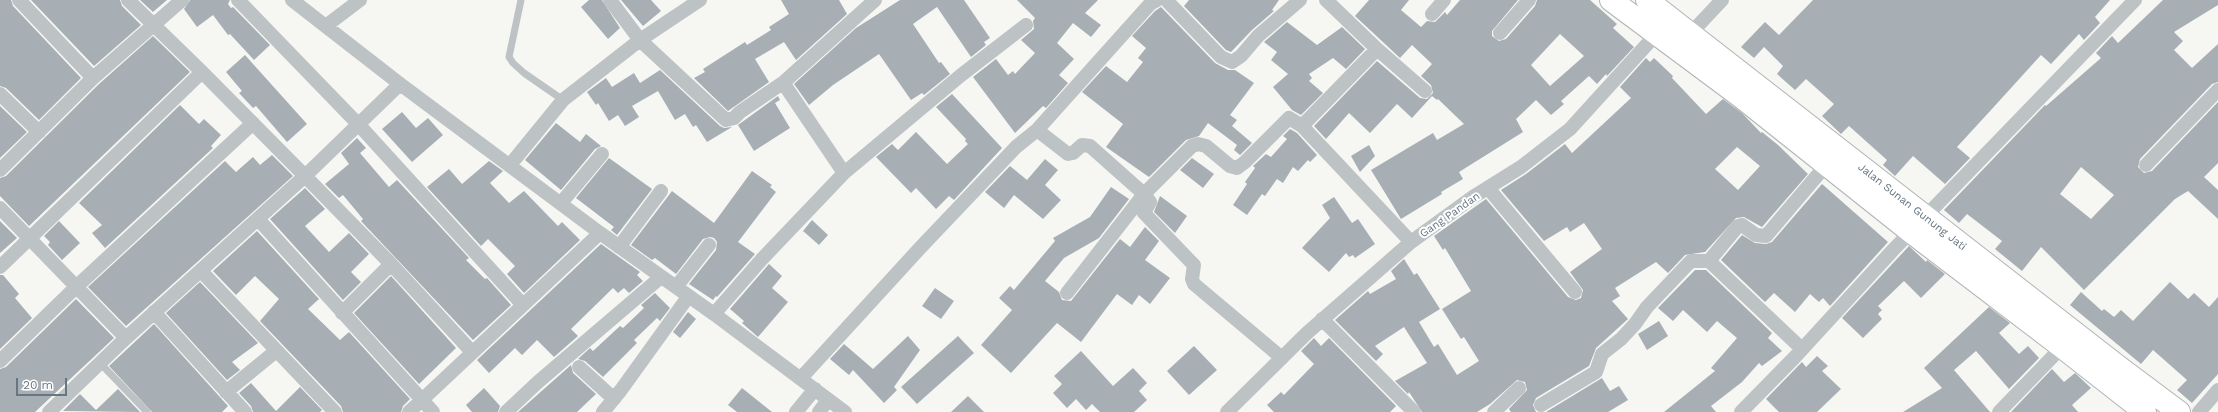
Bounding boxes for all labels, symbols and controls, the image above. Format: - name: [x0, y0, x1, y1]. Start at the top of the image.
- street label: Jalan Sunan Gunung Jati: [1855, 161, 1969, 253]
- street label: Gang Pandan: [1417, 189, 1483, 241]
- scale bar: [18, 370, 69, 396]
- text: 20 m: [23, 378, 53, 392]

